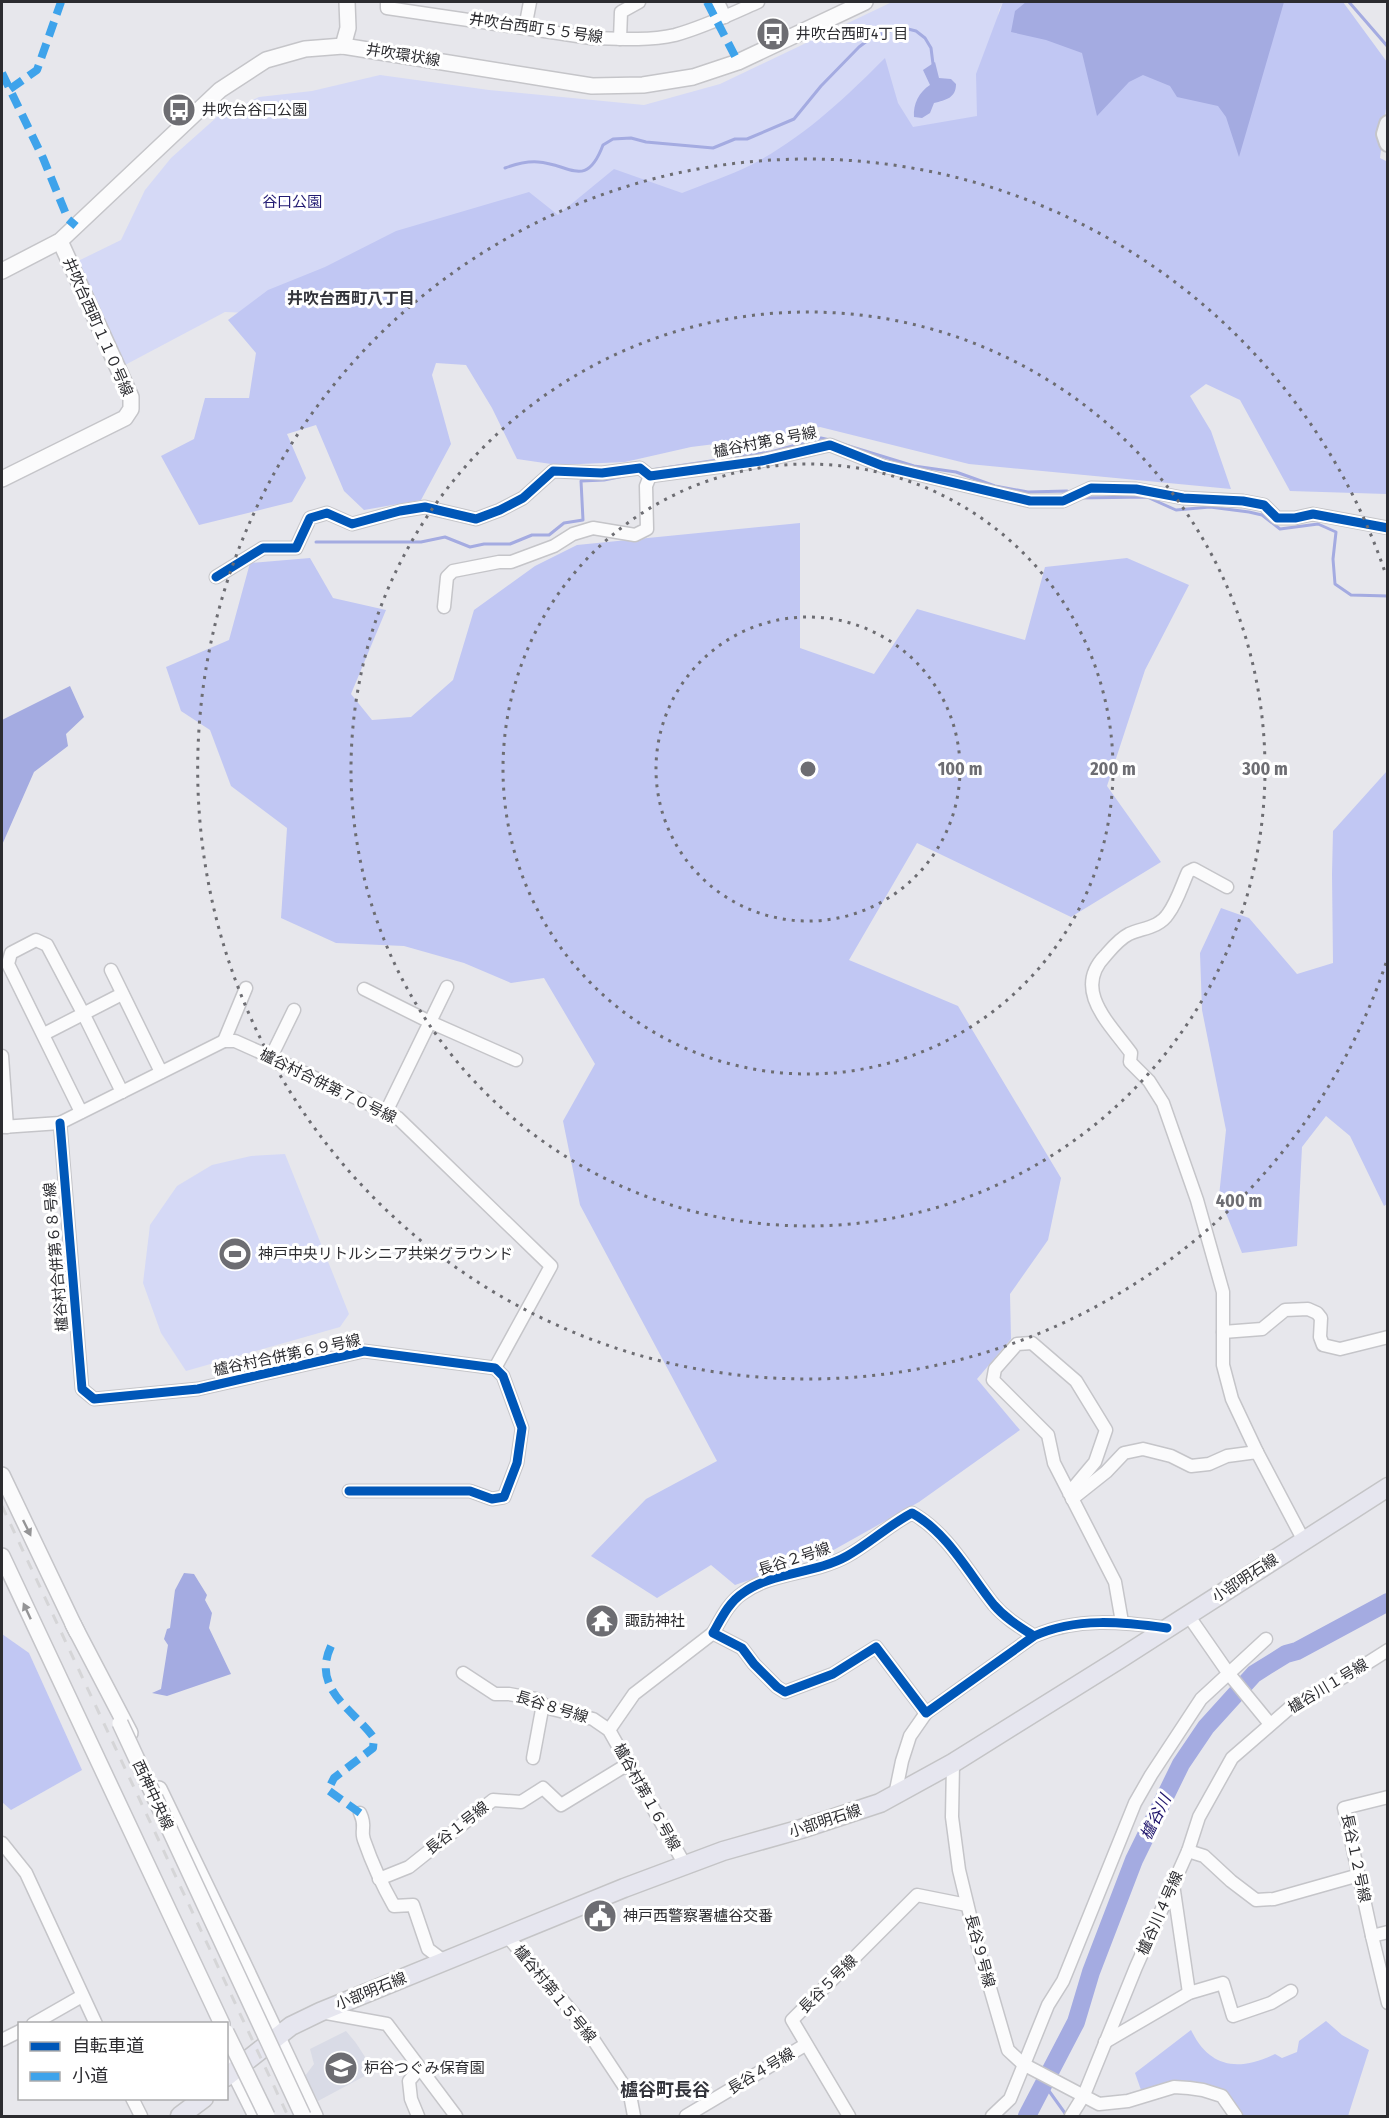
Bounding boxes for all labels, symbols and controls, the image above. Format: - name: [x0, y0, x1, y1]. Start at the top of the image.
- street label: 井吹台西町５５号線: [468, 10, 604, 46]
- bus stop icon: 井吹台西町4丁目: [755, 16, 791, 52]
- place label: 井吹台西町4丁目: [796, 25, 908, 43]
- street label: 井吹環状線: [365, 40, 441, 70]
- bus stop icon: 井吹台谷口公園: [161, 92, 197, 128]
- place label: 井吹台谷口公園: [202, 101, 307, 119]
- park label: 谷口公園: [262, 193, 322, 211]
- street label: 井吹台西町１１０号線: [59, 255, 137, 399]
- district label: 井吹台西町八丁目: [287, 289, 415, 308]
- street label: 櫨谷村第８号線: [712, 423, 818, 461]
- text: 100 m: [938, 758, 982, 780]
- text: 200 m: [1089, 758, 1136, 780]
- text: 300 m: [1241, 758, 1288, 780]
- centre of rings: [798, 759, 818, 779]
- street label: 櫨谷村合併第７０号線: [257, 1045, 399, 1127]
- street label: 櫨谷村合併第６８号線: [40, 1181, 72, 1333]
- text: 400 m: [1216, 1190, 1262, 1212]
- sports icon: 神戸中央リトルシニア共栄グラウンド: [217, 1236, 253, 1272]
- place label: 神戸中央リトルシニア共栄グラウンド: [258, 1245, 513, 1263]
- street label: 櫨谷村合併第６９号線: [212, 1331, 362, 1379]
- one-way arrow: [22, 1520, 31, 1537]
- street label: 長谷２号線: [756, 1539, 832, 1579]
- street label: 小部明石線: [1209, 1550, 1281, 1606]
- one-way arrow: [23, 1603, 32, 1620]
- temple icon: 諏訪神社: [584, 1603, 620, 1639]
- place label: 諏訪神社: [625, 1612, 685, 1630]
- street label: 櫨谷川１号線: [1285, 1655, 1371, 1717]
- street label: 長谷８号線: [513, 1687, 591, 1727]
- street label: 櫨谷村第１６号線: [610, 1740, 684, 1854]
- street label: 西神中央線: [129, 1757, 177, 1833]
- water label: 櫨谷川: [1136, 1790, 1175, 1843]
- street label: 長谷１号線: [422, 1798, 492, 1858]
- street label: 小部明石線: [787, 1801, 863, 1841]
- street label: 長谷１２号線: [1338, 1812, 1374, 1904]
- street label: 櫨谷川４号線: [1133, 1868, 1187, 1958]
- public building icon: 神戸西警察署櫨谷交番: [582, 1898, 618, 1934]
- place label: 神戸西警察署櫨谷交番: [623, 1907, 773, 1925]
- street label: 長谷９号線: [962, 1912, 998, 1990]
- street label: 櫨谷村第１５号線: [510, 1942, 600, 2046]
- street label: 長谷５号線: [795, 1951, 861, 2017]
- street label: 小部明石線: [333, 1969, 409, 2013]
- legend: [18, 2022, 228, 2100]
- text: 自転車道: [72, 2035, 144, 2057]
- street label: 長谷４号線: [724, 2044, 798, 2098]
- school or university icon: 枦谷つぐみ保育園: [323, 2050, 359, 2086]
- place label: 枦谷つぐみ保育園: [364, 2059, 484, 2077]
- text: 小道: [72, 2065, 108, 2087]
- district label: 櫨谷町長谷: [620, 2079, 710, 2101]

